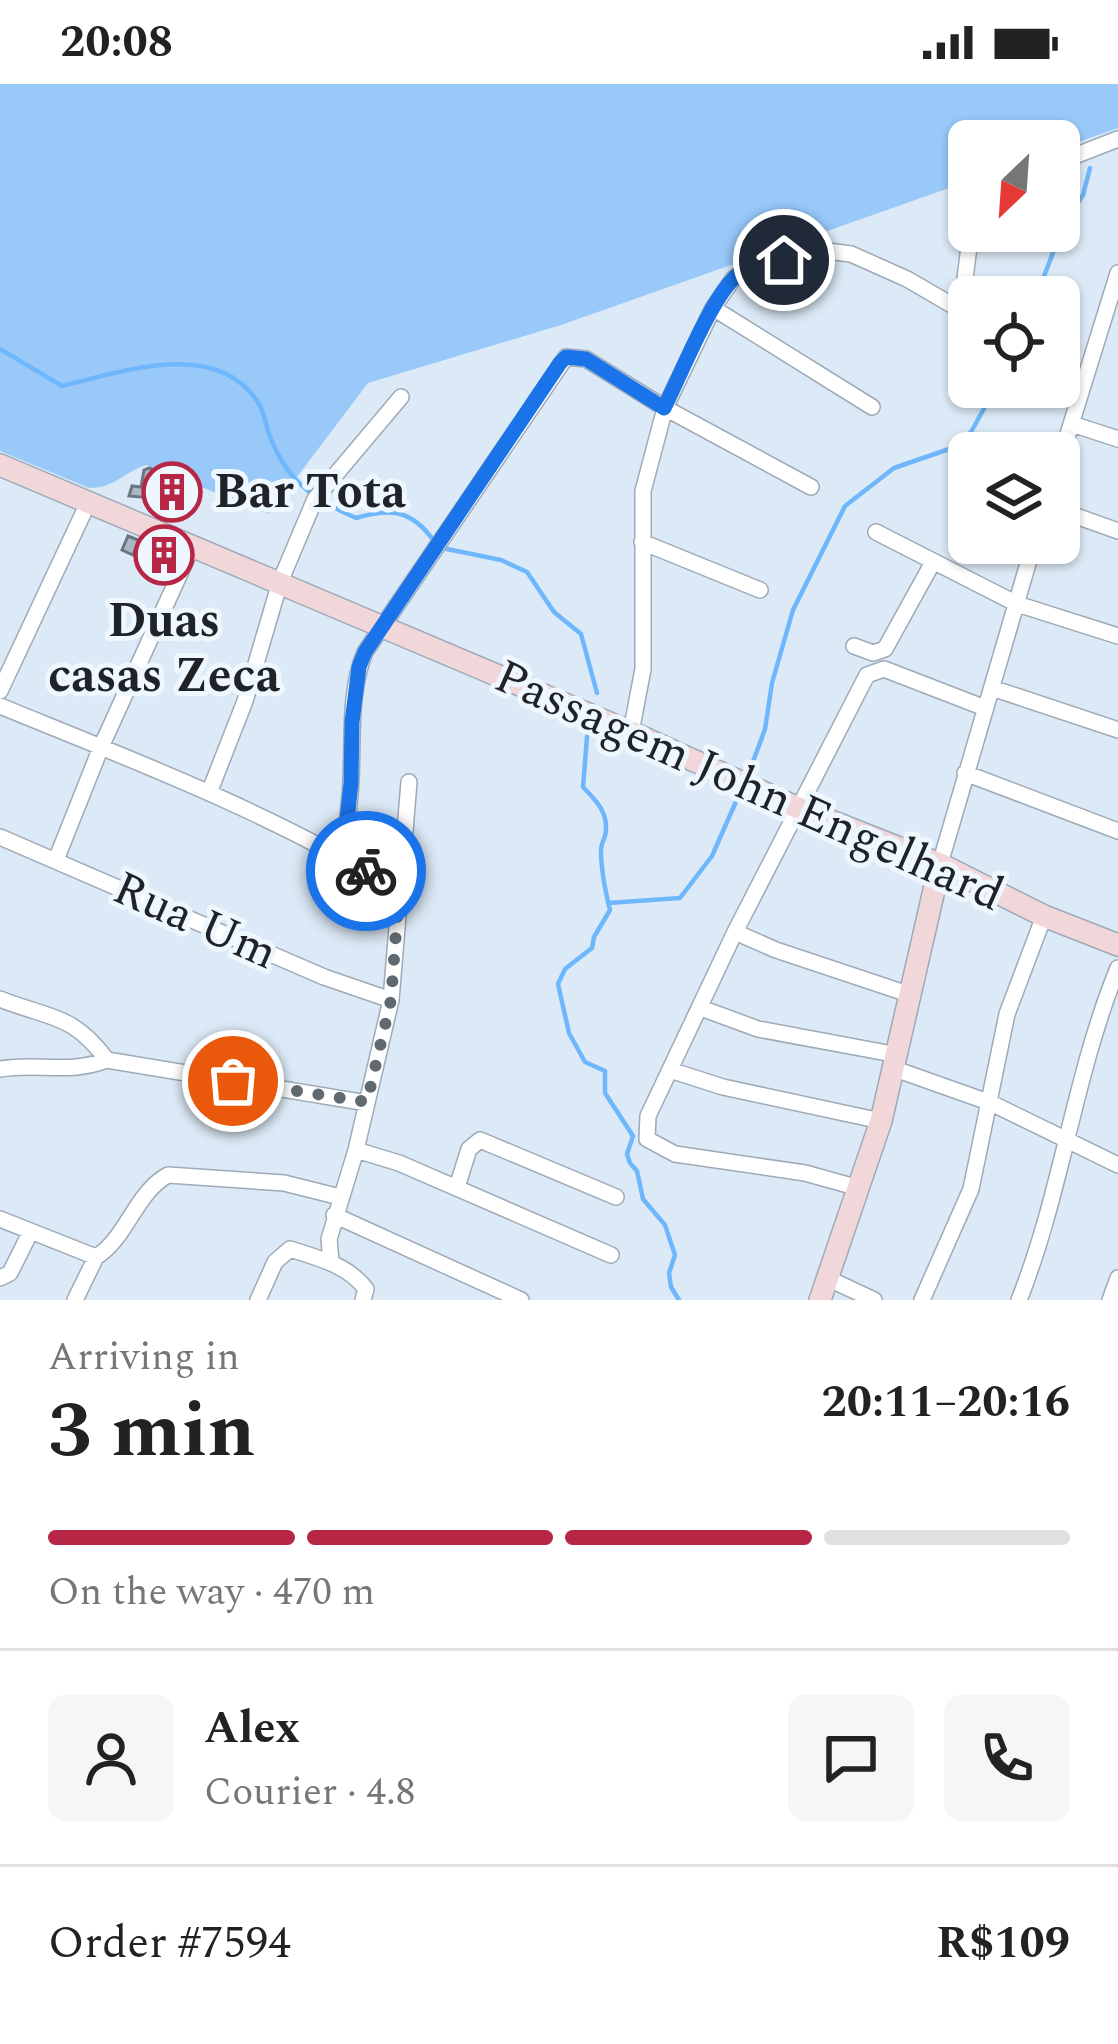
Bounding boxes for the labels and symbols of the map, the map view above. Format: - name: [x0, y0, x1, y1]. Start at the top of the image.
- north arrow: [948, 120, 1080, 252]
- pin: [733, 209, 835, 311]
- place label: Bar Tota: [214, 456, 406, 529]
- building icon: Bar Tota: [141, 461, 203, 523]
- building icon: Duas casas Zeca: [133, 524, 195, 586]
- place label: Duas casas Zeca: [48, 585, 280, 713]
- street label: Passagem John Engelhard: [483, 641, 1015, 931]
- courier: [306, 811, 426, 931]
- street label: Rua Um: [101, 852, 289, 990]
- pin: [182, 1030, 284, 1132]

